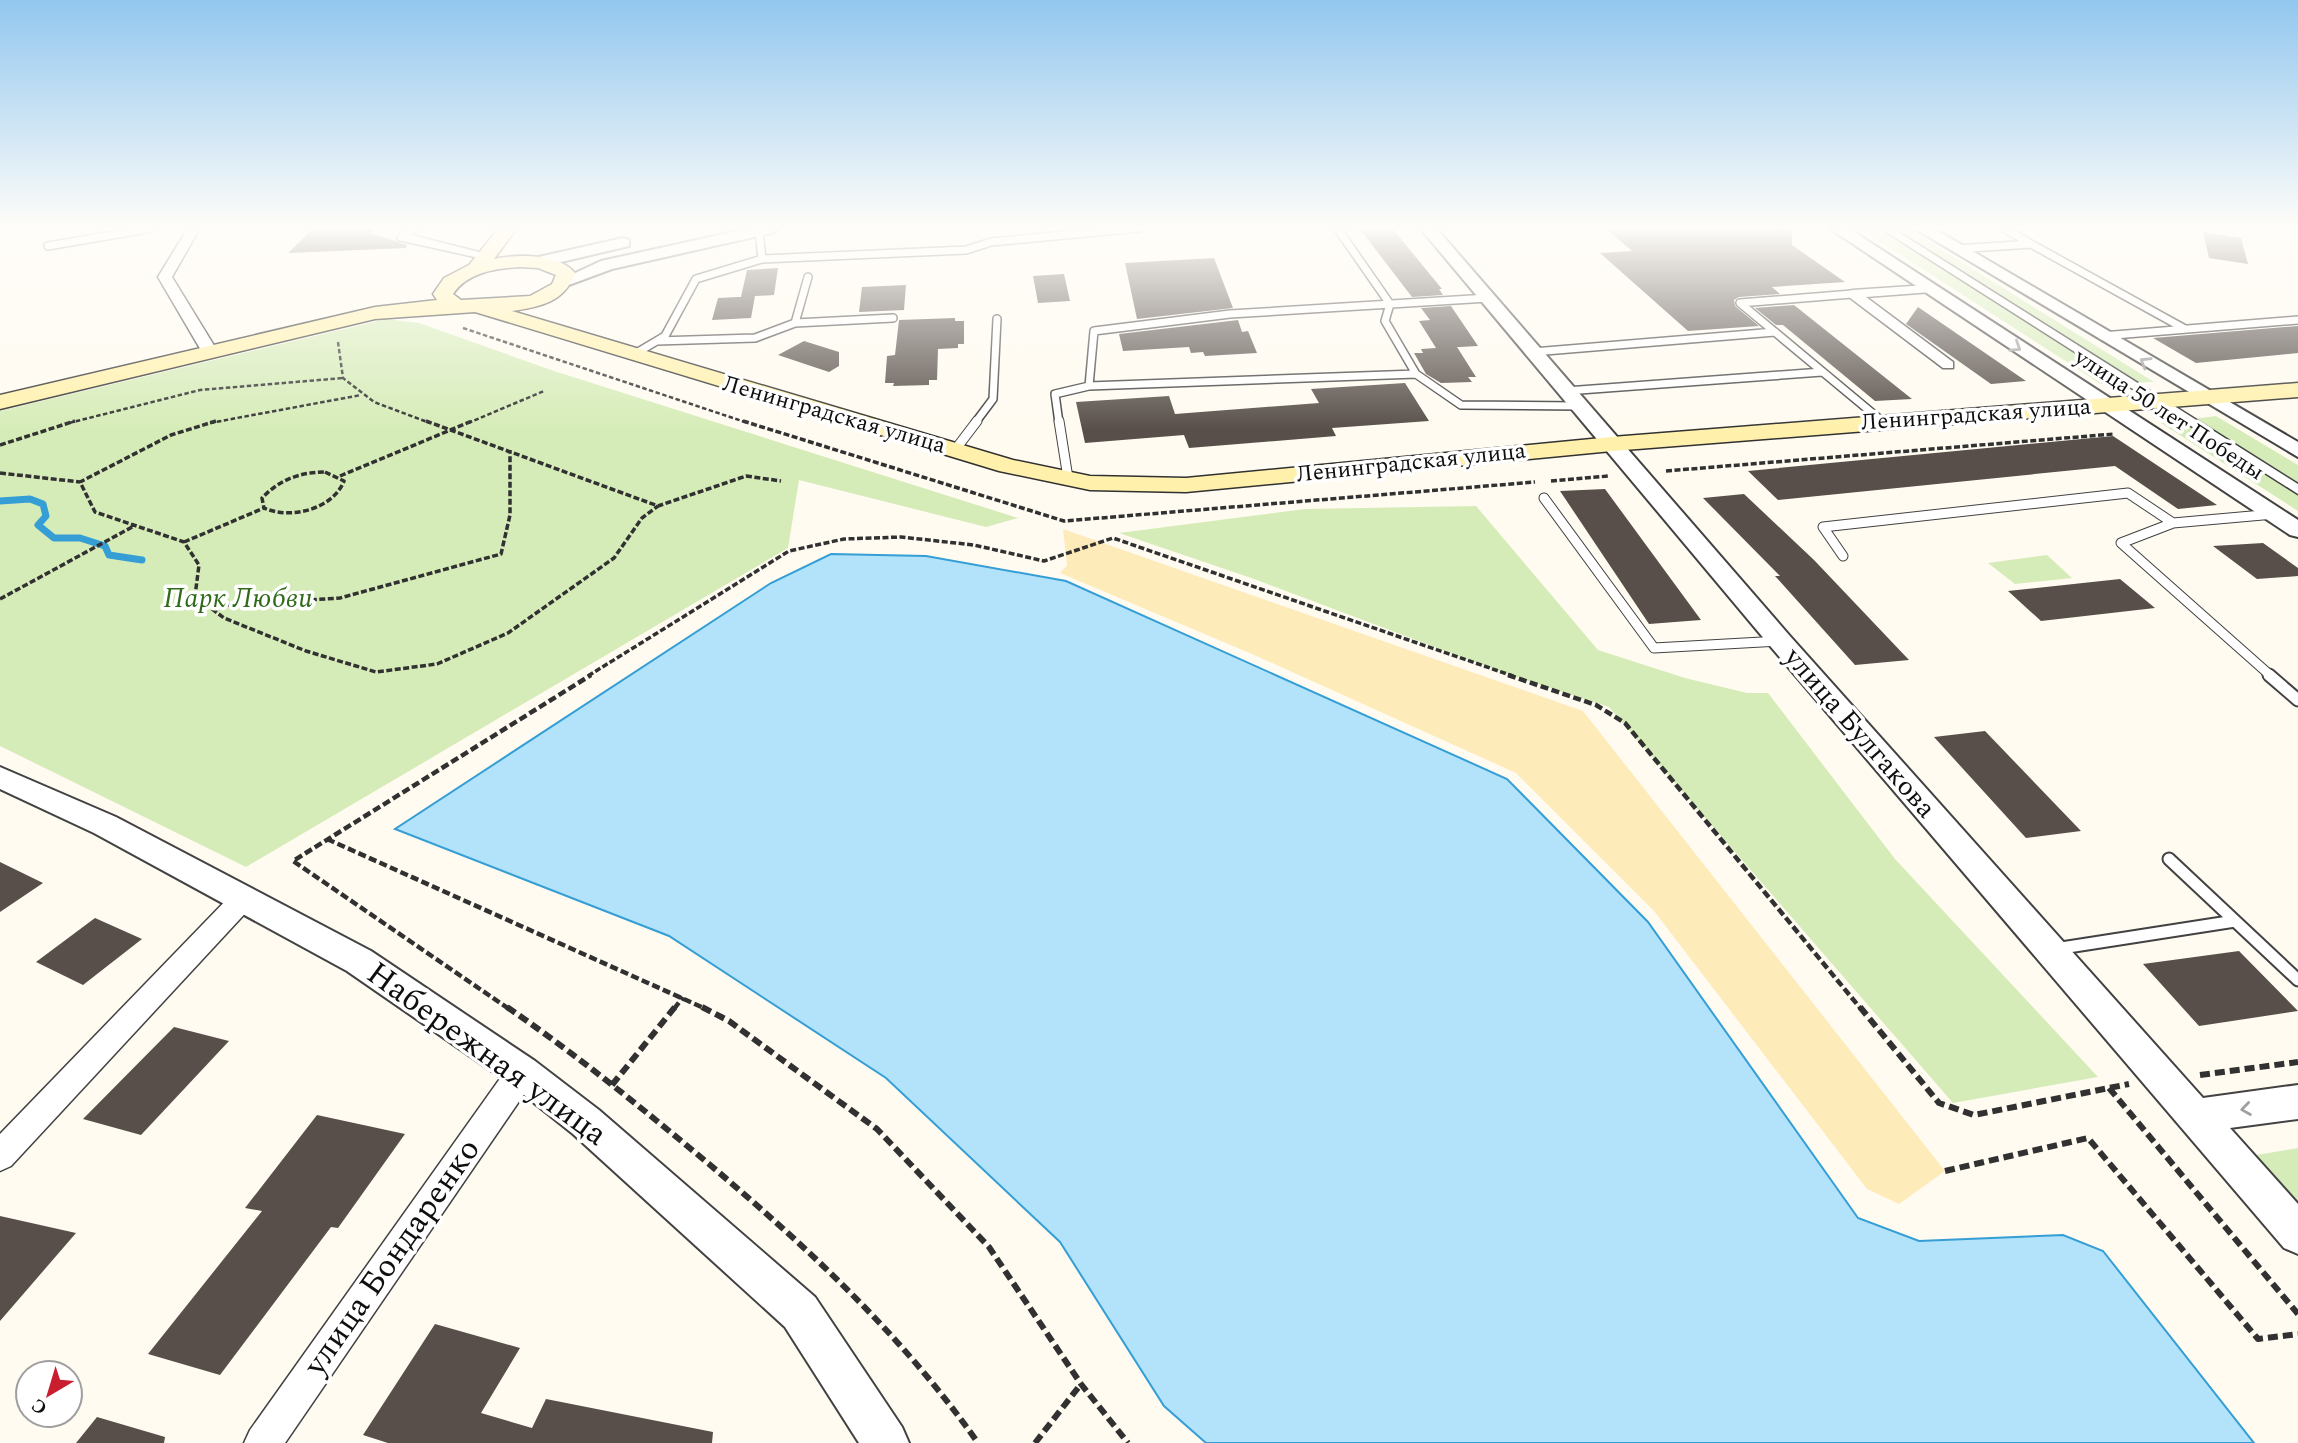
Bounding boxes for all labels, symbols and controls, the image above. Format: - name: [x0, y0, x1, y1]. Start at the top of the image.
- one-way arrow: [2008, 339, 2021, 351]
- street label: улица 50 лет Победы: [2066, 340, 2271, 490]
- one-way arrow: [2140, 357, 2152, 370]
- street label: Ленинградская улица: [718, 366, 950, 464]
- street label: Ленинградская улица: [1860, 389, 2092, 441]
- street label: Ленинградская улица: [1294, 434, 1528, 492]
- park label: Парк Любви: [163, 577, 313, 620]
- street label: улица Булгакова: [1773, 637, 1947, 828]
- street label: Набережная улица: [356, 949, 618, 1159]
- one-way arrow: [2241, 1101, 2252, 1116]
- street label: улица Бондаренко: [291, 1128, 493, 1387]
- north arrow: [14, 1359, 84, 1429]
- text: С: [25, 1391, 54, 1422]

